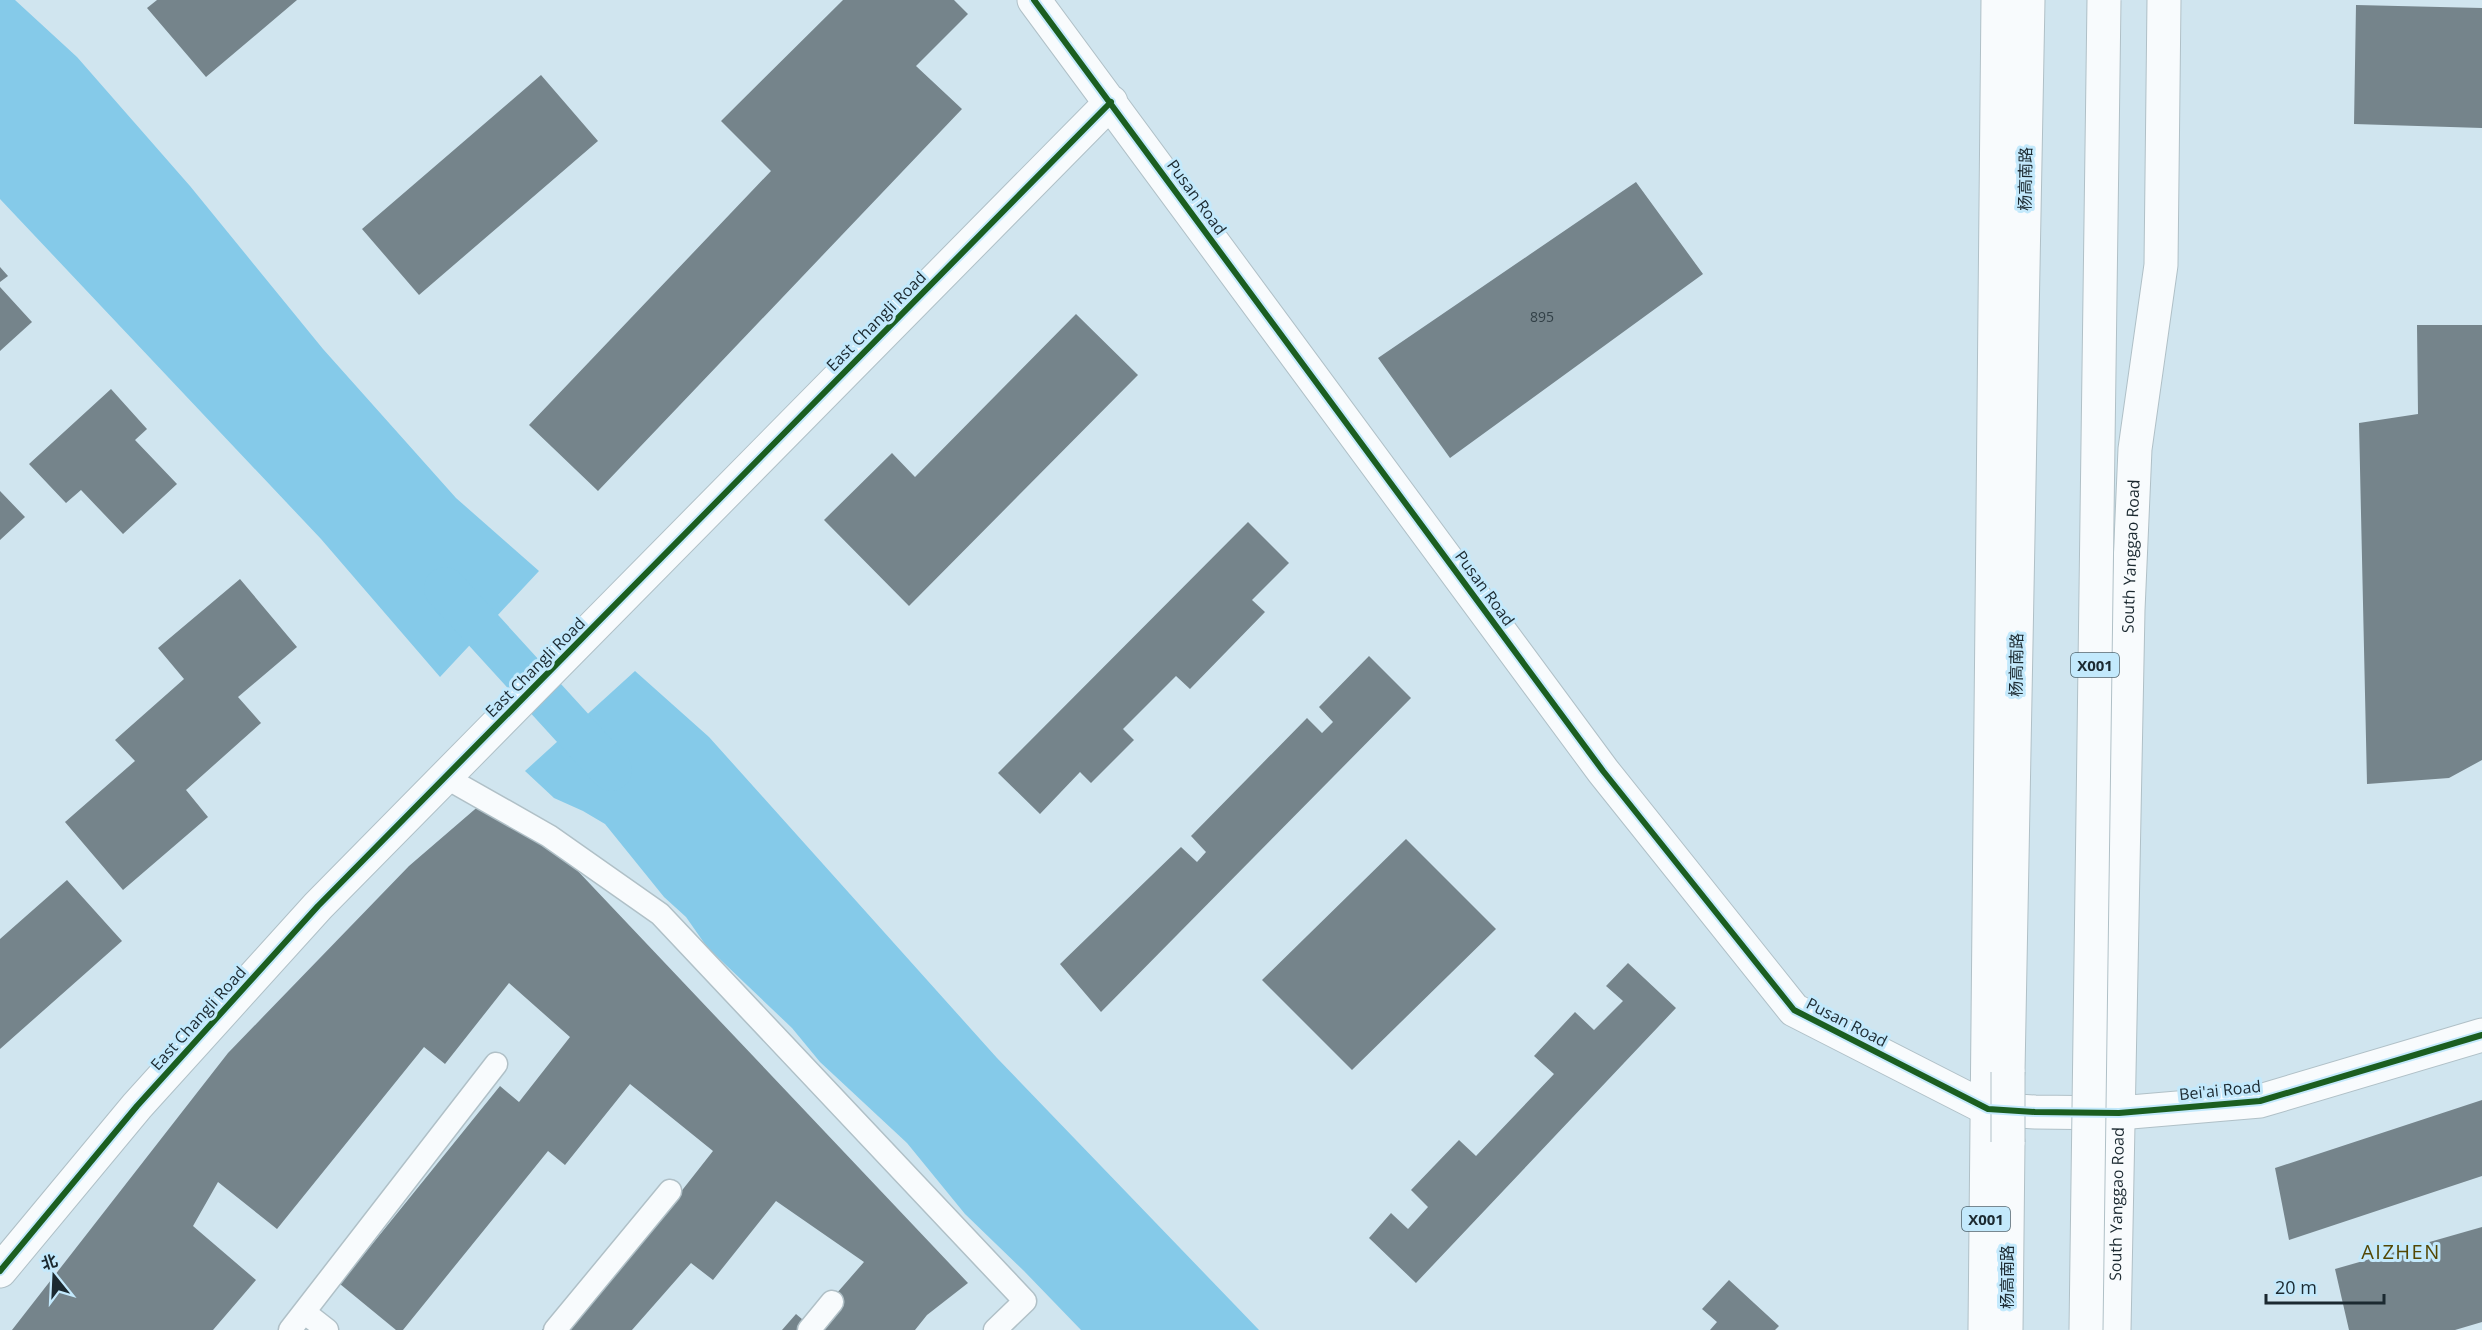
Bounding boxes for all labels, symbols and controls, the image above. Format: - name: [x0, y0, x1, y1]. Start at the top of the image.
- street label: 杨高南路: [2013, 147, 2037, 211]
- street label: Pusan Road: [1162, 155, 1232, 239]
- street label: East Changli Road: [821, 266, 931, 376]
- house number: 895: [1530, 307, 1554, 326]
- street label: South Yanggao Road: [2117, 479, 2145, 633]
- street label: Pusan Road: [1450, 546, 1520, 630]
- street label: East Changli Road: [480, 612, 590, 722]
- street label: 杨高南路: [2004, 633, 2028, 697]
- road number: X001: [2071, 653, 2119, 677]
- street label: East Changli Road: [145, 961, 251, 1075]
- street label: Pusan Road: [1803, 992, 1891, 1052]
- street label: Bei'ai Road: [2178, 1075, 2262, 1105]
- street label: South Yanggao Road: [2104, 1127, 2129, 1281]
- road number: X001: [1962, 1207, 2010, 1231]
- district label: AIZHEN: [2361, 1238, 2441, 1265]
- street label: 杨高南路: [1996, 1245, 2018, 1309]
- north arrow: [24, 1246, 84, 1306]
- text: 北: [38, 1249, 60, 1275]
- scale bar: [2266, 1267, 2384, 1305]
- text: 20 m: [2275, 1275, 2317, 1299]

